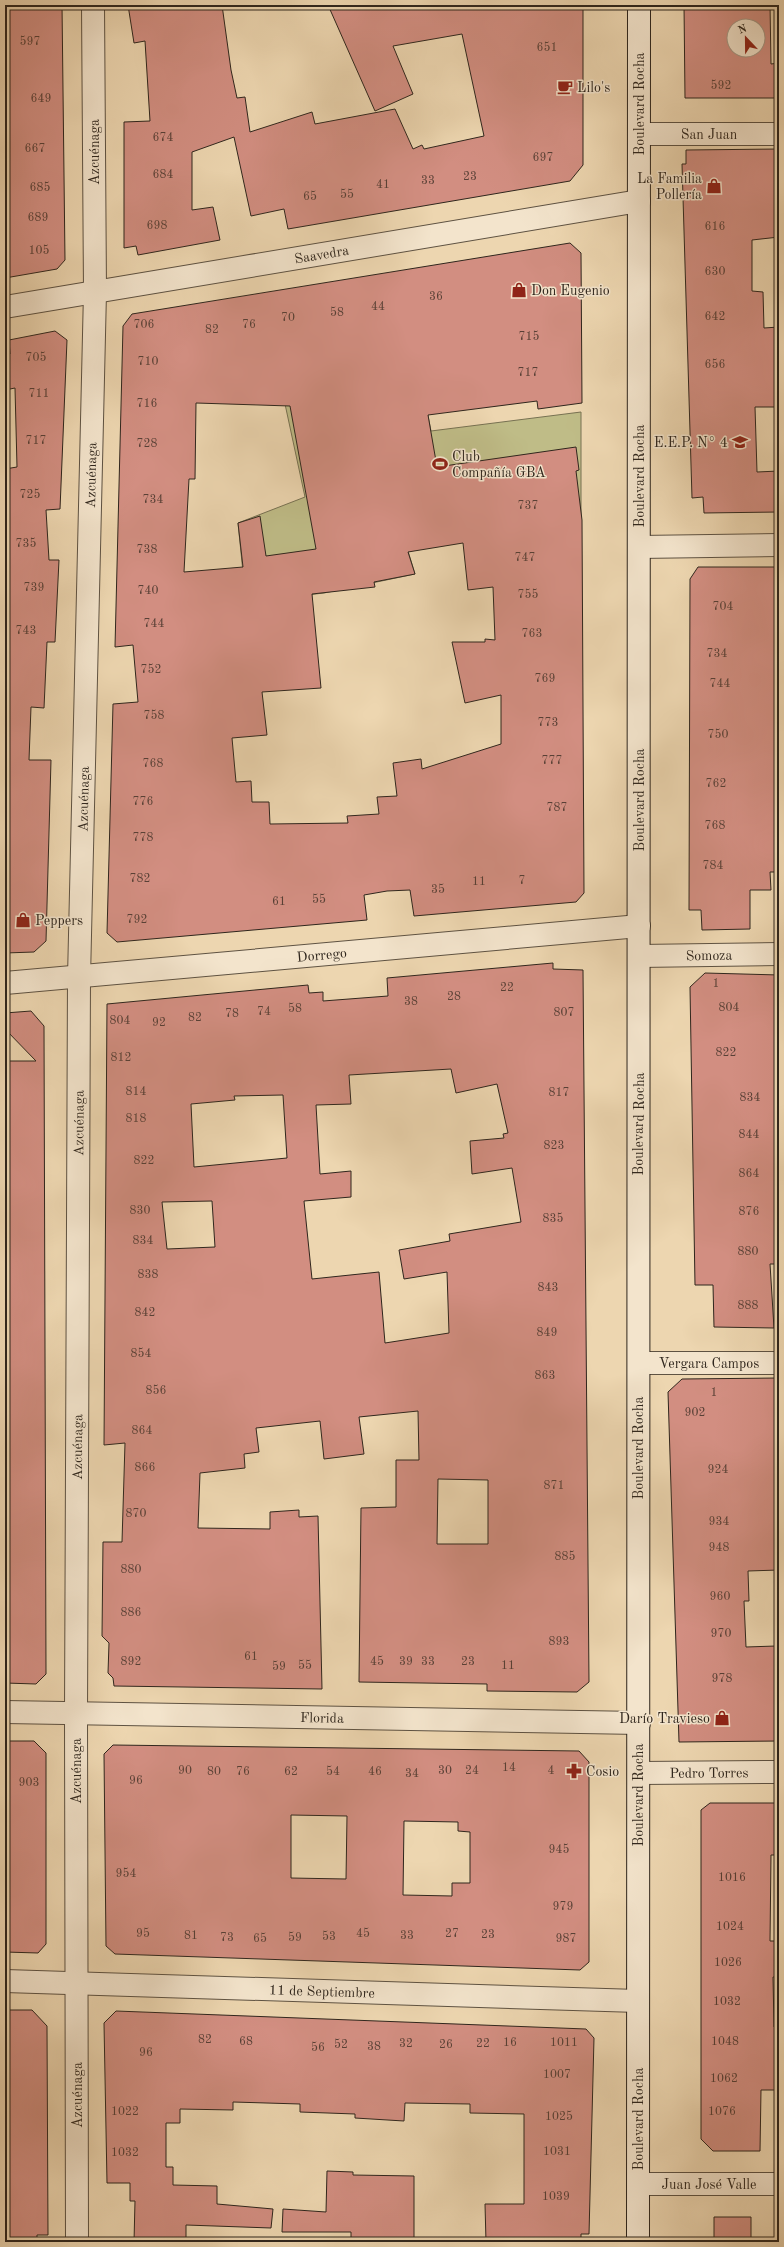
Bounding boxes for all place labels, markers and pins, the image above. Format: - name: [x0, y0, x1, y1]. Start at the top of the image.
- cafe icon: Lilo's: [556, 78, 574, 96]
- place label: Lilo's: [577, 81, 610, 95]
- place label: La Familia Pollería: [637, 172, 702, 202]
- shop icon: La Familia Pollería: [705, 177, 723, 195]
- shop icon: Don Eugenio: [510, 281, 528, 299]
- place label: Don Eugenio: [531, 284, 610, 298]
- school or university icon: E.E.P. N° 4: [731, 433, 749, 451]
- place label: E.E.P. N° 4: [654, 436, 728, 450]
- place label: Club Compañía GBA: [452, 450, 546, 480]
- sports icon: Club Compañía GBA: [431, 455, 449, 473]
- shop icon: Peppers: [14, 911, 32, 929]
- place label: Peppers: [35, 914, 83, 928]
- shop icon: Darío Travieso: [713, 1709, 731, 1727]
- place label: Darío Travieso: [619, 1712, 710, 1726]
- pharmacy icon: Cosio: [565, 1762, 583, 1780]
- place label: Cosio: [586, 1765, 619, 1779]

